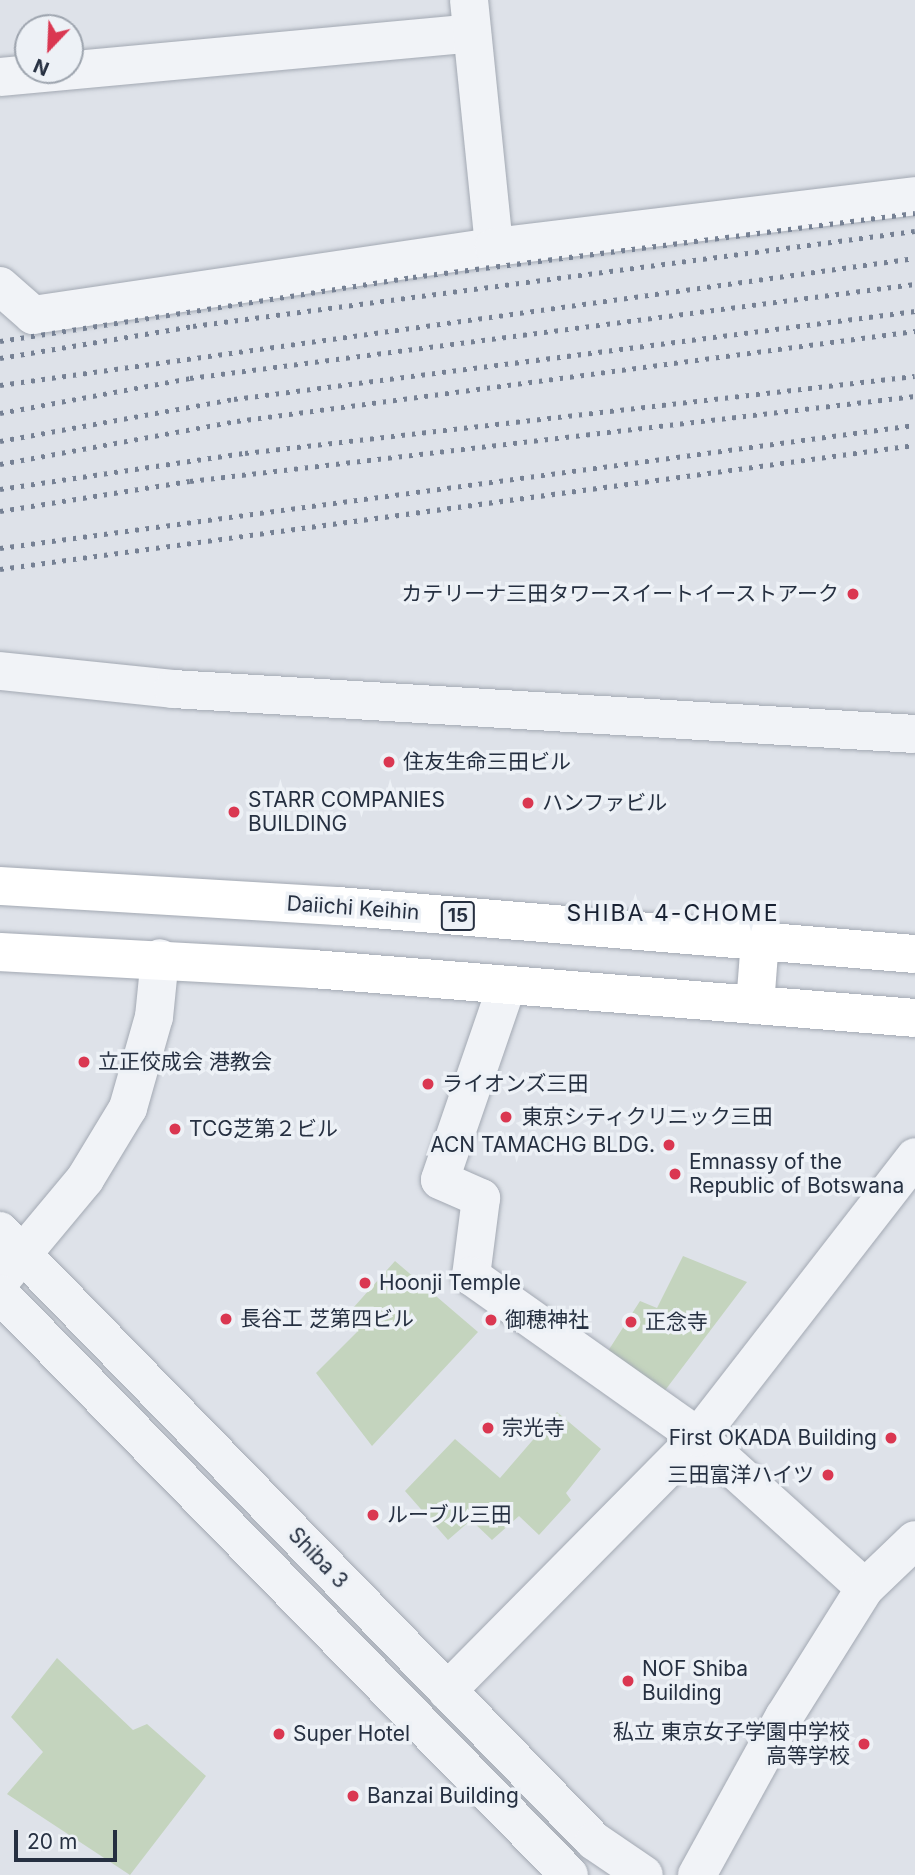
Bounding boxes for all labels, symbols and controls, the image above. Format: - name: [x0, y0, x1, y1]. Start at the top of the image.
- north arrow: [14, 14, 84, 84]
- text: N: [30, 54, 53, 80]
- place label: カテリーナ三田タワースイートイーストアーク: [399, 581, 839, 607]
- marker: カテリーナ三田タワースイートイーストアーク: [845, 586, 861, 602]
- place label: 住友生命三田ビル: [403, 749, 571, 775]
- marker: 住友生命三田ビル: [381, 754, 397, 770]
- place label: STARR COMPANIES BUILDING: [248, 787, 445, 837]
- place label: ハンファビル: [542, 790, 668, 816]
- marker: ハンファビル: [520, 795, 536, 811]
- marker: STARR COMPANIES BUILDING: [226, 804, 242, 820]
- street label: Daiichi Keihin: [286, 891, 420, 925]
- district label: SHIBA 4-CHOME: [568, 899, 778, 927]
- road number: 15: [440, 900, 476, 932]
- place label: 立正佼成会 港教会: [98, 1049, 272, 1075]
- marker: 立正佼成会 港教会: [76, 1054, 92, 1070]
- place label: ライオンズ三田: [442, 1071, 589, 1097]
- marker: ライオンズ三田: [420, 1076, 436, 1092]
- place label: 東京シティクリニック三田: [522, 1104, 774, 1130]
- marker: 東京シティクリニック三田: [496, 1107, 516, 1127]
- place label: TCG芝第２ビル: [189, 1116, 338, 1142]
- marker: TCG芝第２ビル: [167, 1121, 183, 1137]
- place label: ACN TAMACHG BLDG.: [430, 1132, 655, 1158]
- marker: ACN TAMACHG BLDG.: [661, 1137, 677, 1153]
- place label: Emnassy of the Republic of Botswana: [689, 1149, 904, 1199]
- marker: Emnassy of the Republic of Botswana: [667, 1166, 683, 1182]
- place label: Hoonji Temple: [379, 1270, 521, 1296]
- marker: Hoonji Temple: [357, 1275, 373, 1291]
- place label: 長谷工 芝第四ビル: [240, 1306, 414, 1332]
- place label: 御穂神社: [505, 1307, 589, 1333]
- place label: 正念寺: [645, 1309, 708, 1335]
- marker: 長谷工 芝第四ビル: [218, 1311, 234, 1327]
- marker: 御穂神社: [483, 1312, 499, 1328]
- marker: 正念寺: [623, 1314, 639, 1330]
- place label: 宗光寺: [502, 1415, 565, 1441]
- marker: 宗光寺: [480, 1420, 496, 1436]
- place label: First OKADA Building: [669, 1425, 877, 1451]
- marker: First OKADA Building: [883, 1430, 899, 1446]
- place label: 三田富洋ハイツ: [667, 1462, 814, 1488]
- marker: 三田富洋ハイツ: [820, 1467, 836, 1483]
- place label: ルーブル三田: [387, 1502, 513, 1528]
- marker: ルーブル三田: [365, 1507, 381, 1523]
- street label: Shiba 3: [283, 1522, 353, 1594]
- place label: NOF Shiba Building: [642, 1656, 748, 1706]
- marker: NOF Shiba Building: [620, 1673, 636, 1689]
- place label: 私立 東京女子学園中学校 高等学校: [613, 1719, 850, 1769]
- place label: Super Hotel: [293, 1721, 410, 1747]
- marker: Super Hotel: [271, 1726, 287, 1742]
- marker: 私立 東京女子学園中学校 高等学校: [856, 1736, 872, 1752]
- place label: Banzai Building: [367, 1783, 519, 1809]
- marker: Banzai Building: [345, 1788, 361, 1804]
- scale bar: [18, 1815, 121, 1859]
- text: 20 m: [27, 1829, 77, 1854]

